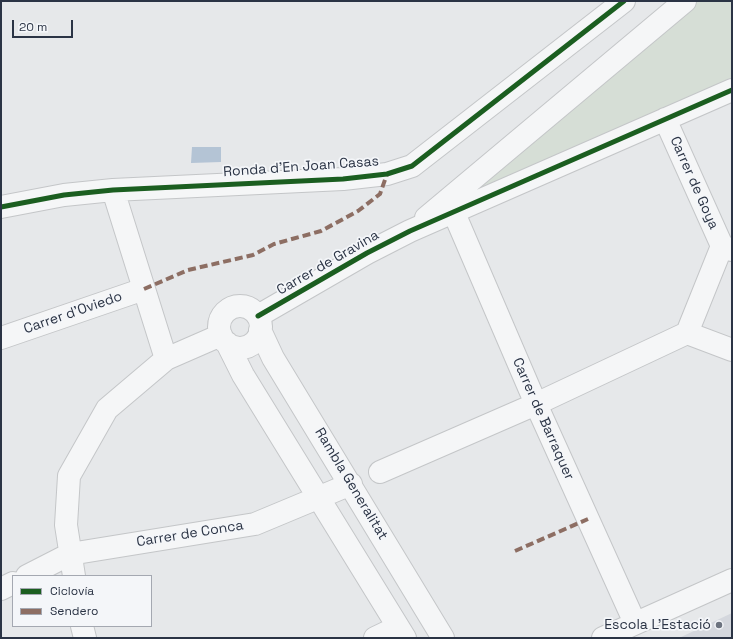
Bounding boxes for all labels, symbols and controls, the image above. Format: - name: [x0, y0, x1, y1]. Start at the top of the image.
- scale bar: [14, 12, 75, 38]
- text: 20 m: [19, 19, 47, 35]
- street label: Carrer de Goya: [666, 134, 722, 232]
- street label: Ronda d'En Joan Casas: [223, 153, 379, 181]
- street label: Carrer de Gravina: [274, 227, 382, 299]
- street label: Carrer d'Oviedo: [21, 288, 125, 338]
- street label: Carrer de Barraquer: [508, 355, 578, 483]
- street label: Rambla Generalitat: [311, 425, 391, 543]
- street label: Carrer de Conca: [135, 517, 245, 551]
- legend: [12, 575, 152, 627]
- text: Ciclovía: [50, 583, 94, 599]
- text: Sendero: [50, 603, 98, 619]
- place label: Escola L'Estació: [604, 617, 711, 633]
- marker: Escola L'Estació: [714, 620, 724, 630]

